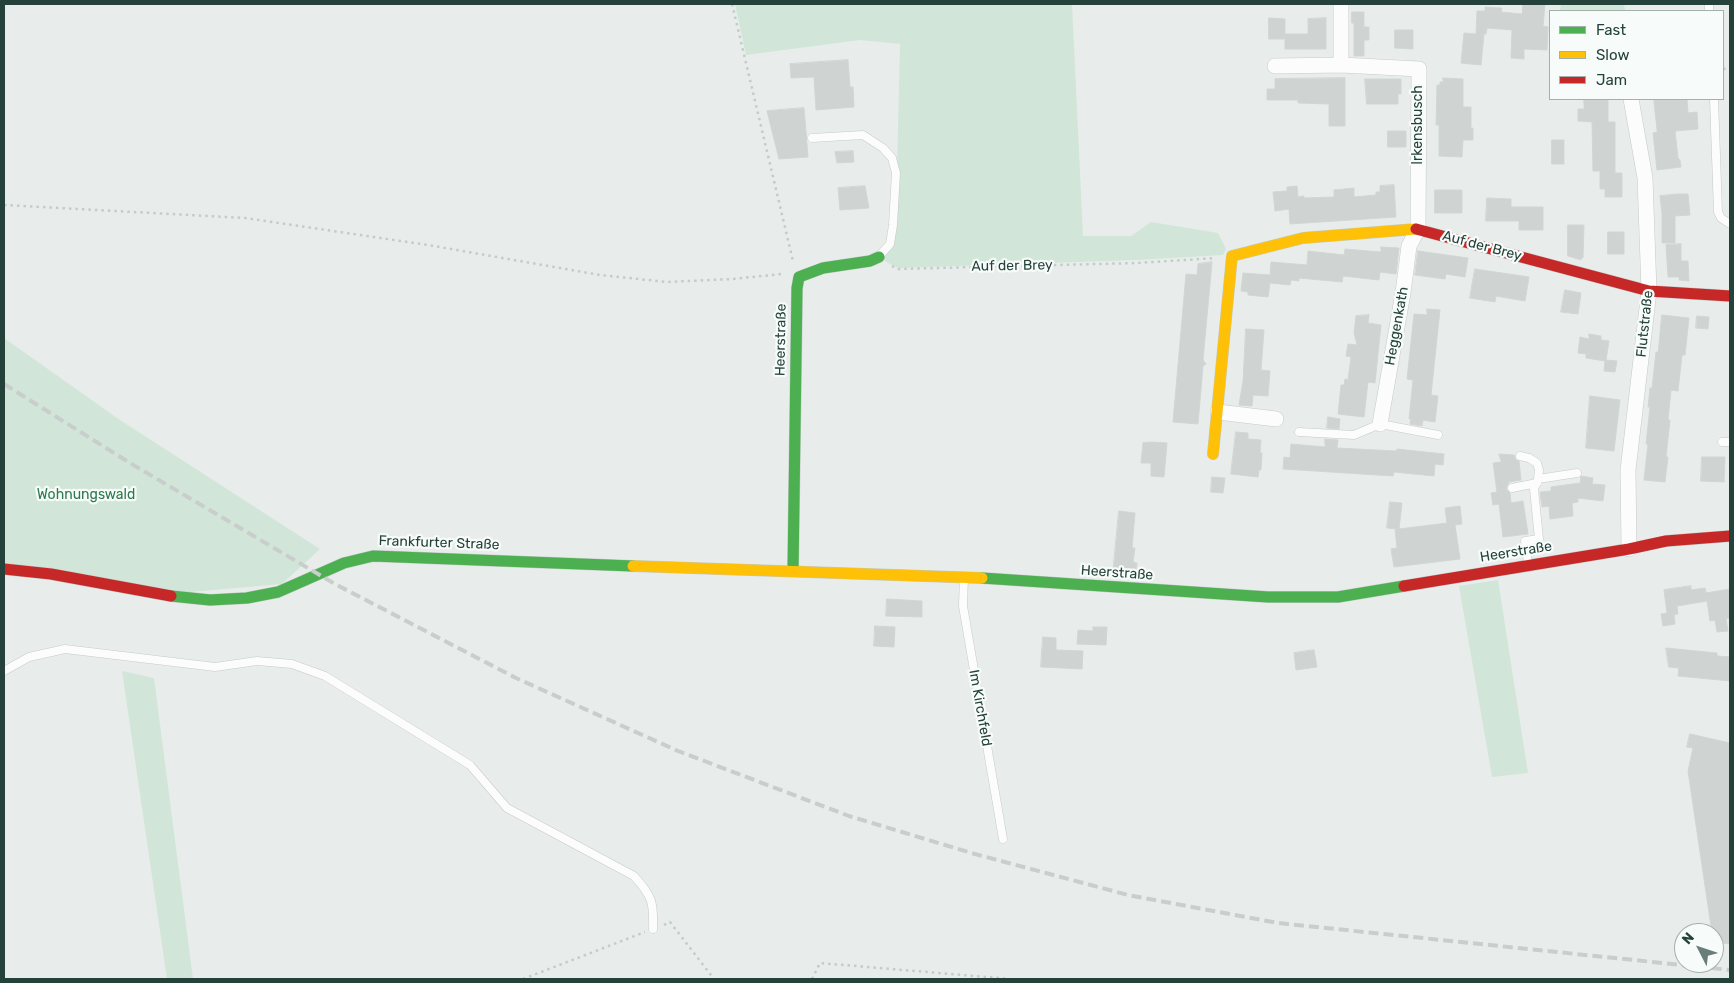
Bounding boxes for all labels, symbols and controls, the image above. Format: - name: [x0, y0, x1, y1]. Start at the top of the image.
- legend: [1549, 10, 1724, 100]
- text: Fast: [1596, 21, 1626, 39]
- text: Slow: [1596, 46, 1629, 64]
- text: Jam: [1596, 71, 1627, 89]
- street label: Irkensbusch: [1410, 85, 1426, 165]
- street label: Auf der Brey: [1441, 227, 1523, 265]
- street label: Auf der Brey: [971, 257, 1053, 275]
- street label: Heggenkath: [1382, 285, 1412, 367]
- street label: Flutstraße: [1633, 290, 1657, 358]
- street label: Heerstraße: [772, 304, 790, 376]
- park label: Wohnungswald: [37, 487, 135, 503]
- street label: Frankfurter Straße: [378, 532, 500, 554]
- street label: Heerstraße: [1479, 538, 1553, 566]
- street label: Heerstraße: [1080, 562, 1154, 584]
- street label: Im Kirchfeld: [965, 668, 995, 748]
- north arrow: [1674, 923, 1724, 973]
- text: N: [1678, 929, 1698, 948]

